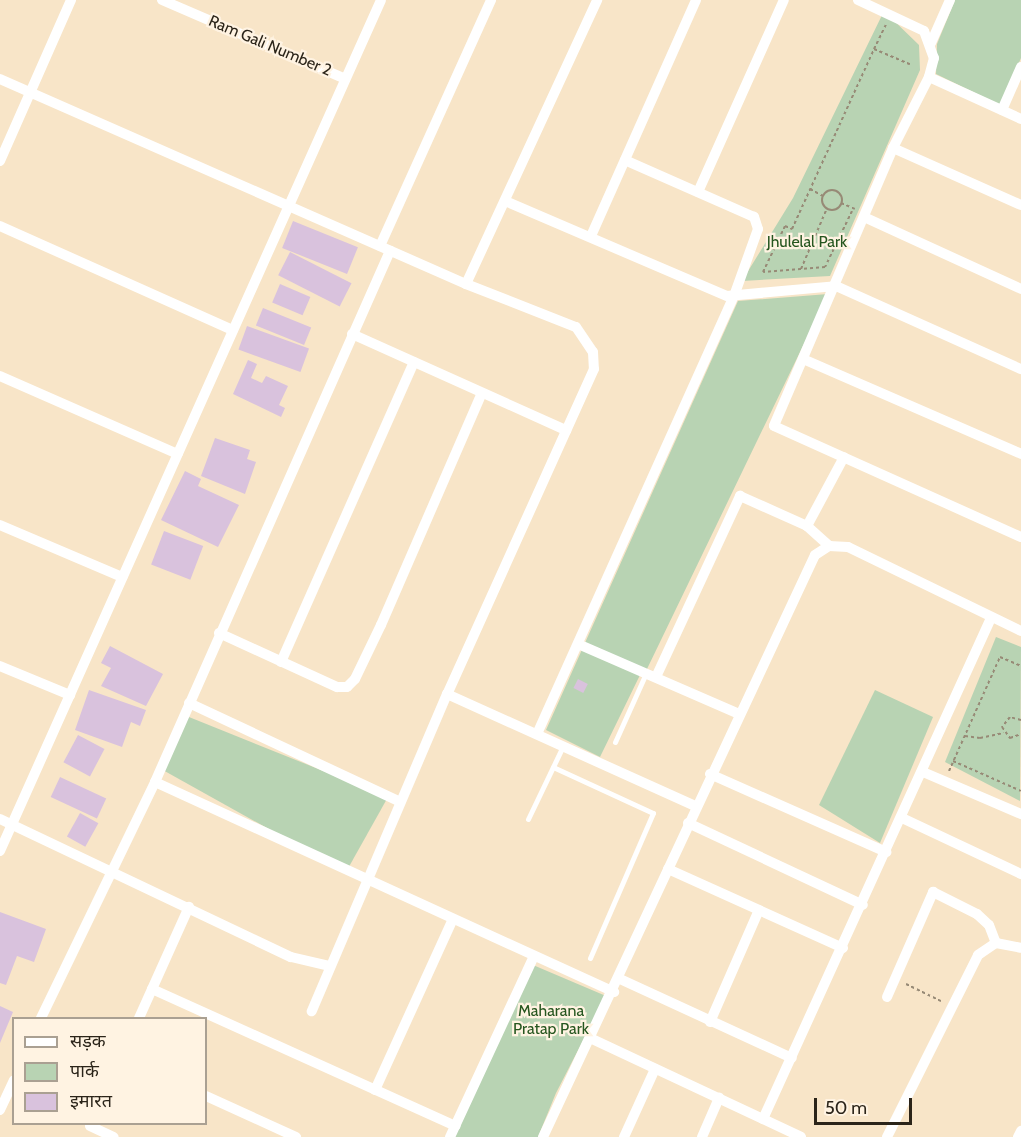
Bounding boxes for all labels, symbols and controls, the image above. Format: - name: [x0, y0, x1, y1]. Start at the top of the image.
- street label: Ram Gali Number 2: [206, 11, 334, 81]
- park label: Jhulelal Park: [767, 232, 847, 252]
- park label: Maharana Pratap Park: [513, 1001, 589, 1039]
- legend: [12, 1017, 207, 1125]
- text: सड़क: [70, 1030, 106, 1052]
- text: पार्क: [70, 1060, 99, 1082]
- scale bar: [817, 1086, 914, 1124]
- text: इमारत: [70, 1090, 112, 1112]
- text: 50 m: [825, 1097, 867, 1119]

